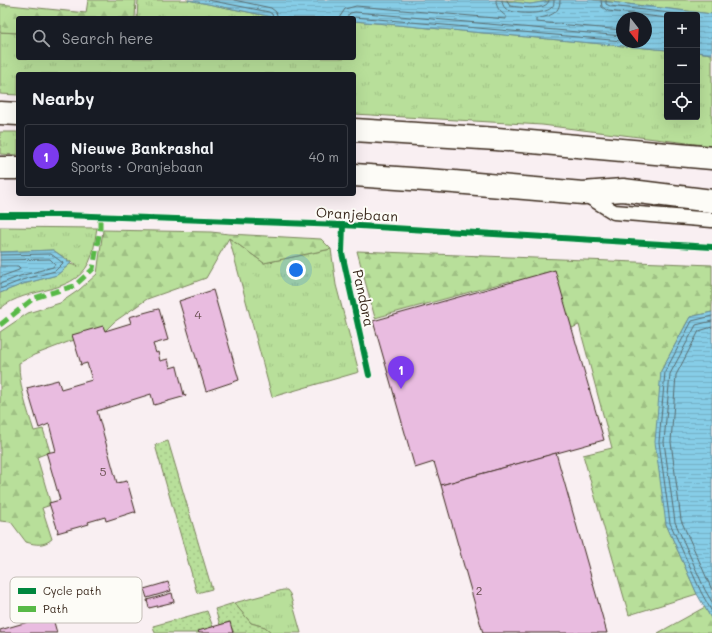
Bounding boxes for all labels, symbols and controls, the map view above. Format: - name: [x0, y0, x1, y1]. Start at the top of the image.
- north arrow: [616, 12, 652, 48]
- map controls: [664, 12, 700, 120]
- button: +: [664, 12, 700, 48]
- search box: [16, 16, 356, 60]
- icon: search: [30, 27, 52, 49]
- text: Search here: [62, 28, 153, 48]
- button: −: [664, 48, 700, 84]
- button: locate: [664, 84, 700, 120]
- text: Nearby: [32, 87, 94, 109]
- text: Nieuwe Bankrashal: [71, 138, 213, 158]
- text: 1: [43, 148, 49, 165]
- text: 40 m: [309, 148, 339, 165]
- text: Sports · Oranjebaan: [71, 158, 203, 175]
- street label: Oranjebaan: [316, 202, 398, 226]
- your location: [286, 260, 306, 280]
- street label: Pandora: [349, 268, 379, 328]
- house number: 4: [194, 306, 202, 322]
- pin: 1: [388, 356, 414, 389]
- house number: 5: [100, 463, 107, 479]
- legend: [10, 577, 142, 623]
- house number: 2: [476, 582, 482, 598]
- text: Cycle path: [43, 583, 101, 598]
- text: Path: [43, 601, 68, 616]

